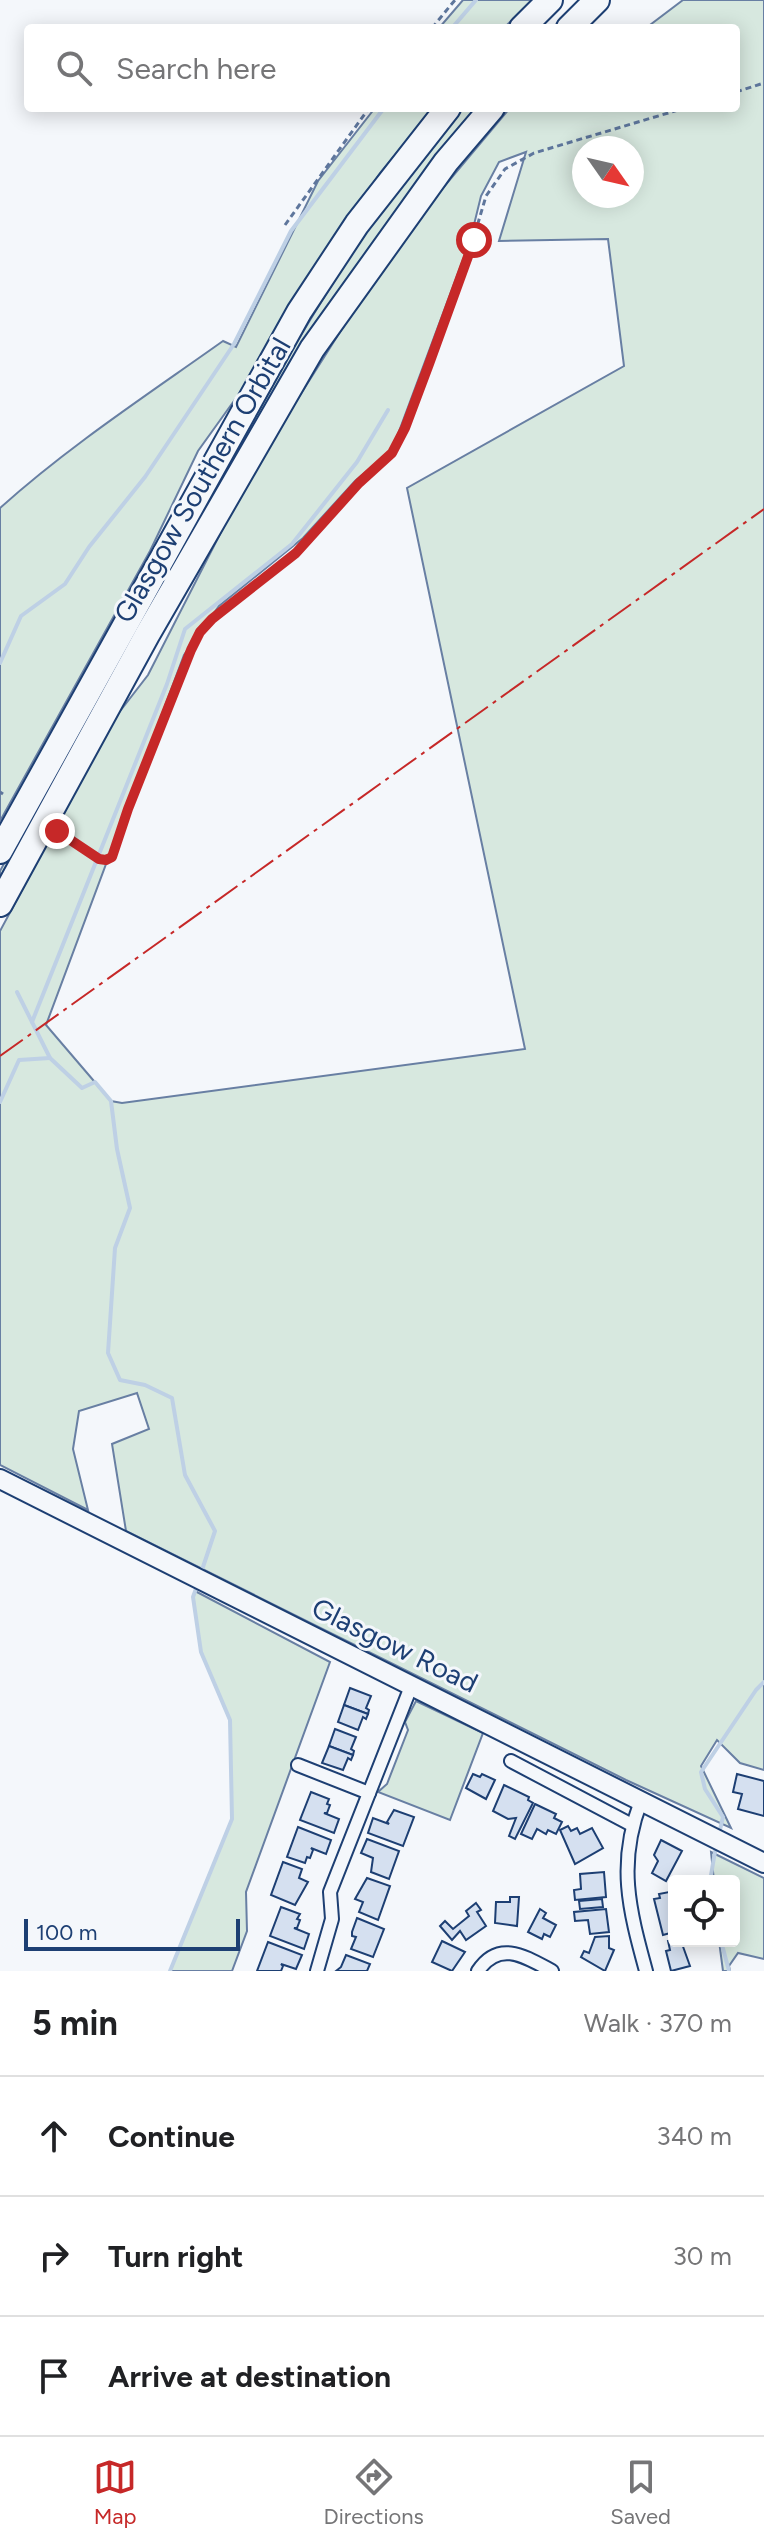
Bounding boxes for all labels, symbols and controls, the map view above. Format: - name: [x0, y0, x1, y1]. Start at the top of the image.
- search box: [24, 24, 740, 112]
- icon: search: [52, 46, 96, 90]
- text: Search here: [116, 50, 276, 87]
- north arrow: [572, 136, 644, 208]
- route start: [456, 222, 492, 258]
- street label: Glasgow Southern Orbital: [106, 331, 298, 629]
- route end: [39, 813, 75, 849]
- street label: Glasgow Road: [306, 1590, 484, 1700]
- map controls: [668, 1875, 740, 1947]
- button: locate: [668, 1875, 740, 1947]
- scale bar: [24, 1915, 240, 1951]
- text: 100 m: [36, 1919, 97, 1946]
- text: 5 min: [32, 2003, 118, 2044]
- text: Walk · 370 m: [584, 2007, 732, 2039]
- icon: ahead: [32, 2114, 76, 2158]
- text: Continue: [108, 2118, 235, 2155]
- text: 340 m: [656, 2120, 732, 2152]
- icon: right: [32, 2234, 76, 2278]
- text: Turn right: [108, 2238, 243, 2275]
- text: 30 m: [673, 2240, 732, 2272]
- icon: arrive: [32, 2354, 76, 2398]
- text: Arrive at destination: [108, 2358, 391, 2395]
- tab: Map: [93, 2455, 137, 2530]
- tab: Directions: [324, 2455, 424, 2530]
- tab: Saved: [610, 2455, 671, 2530]

